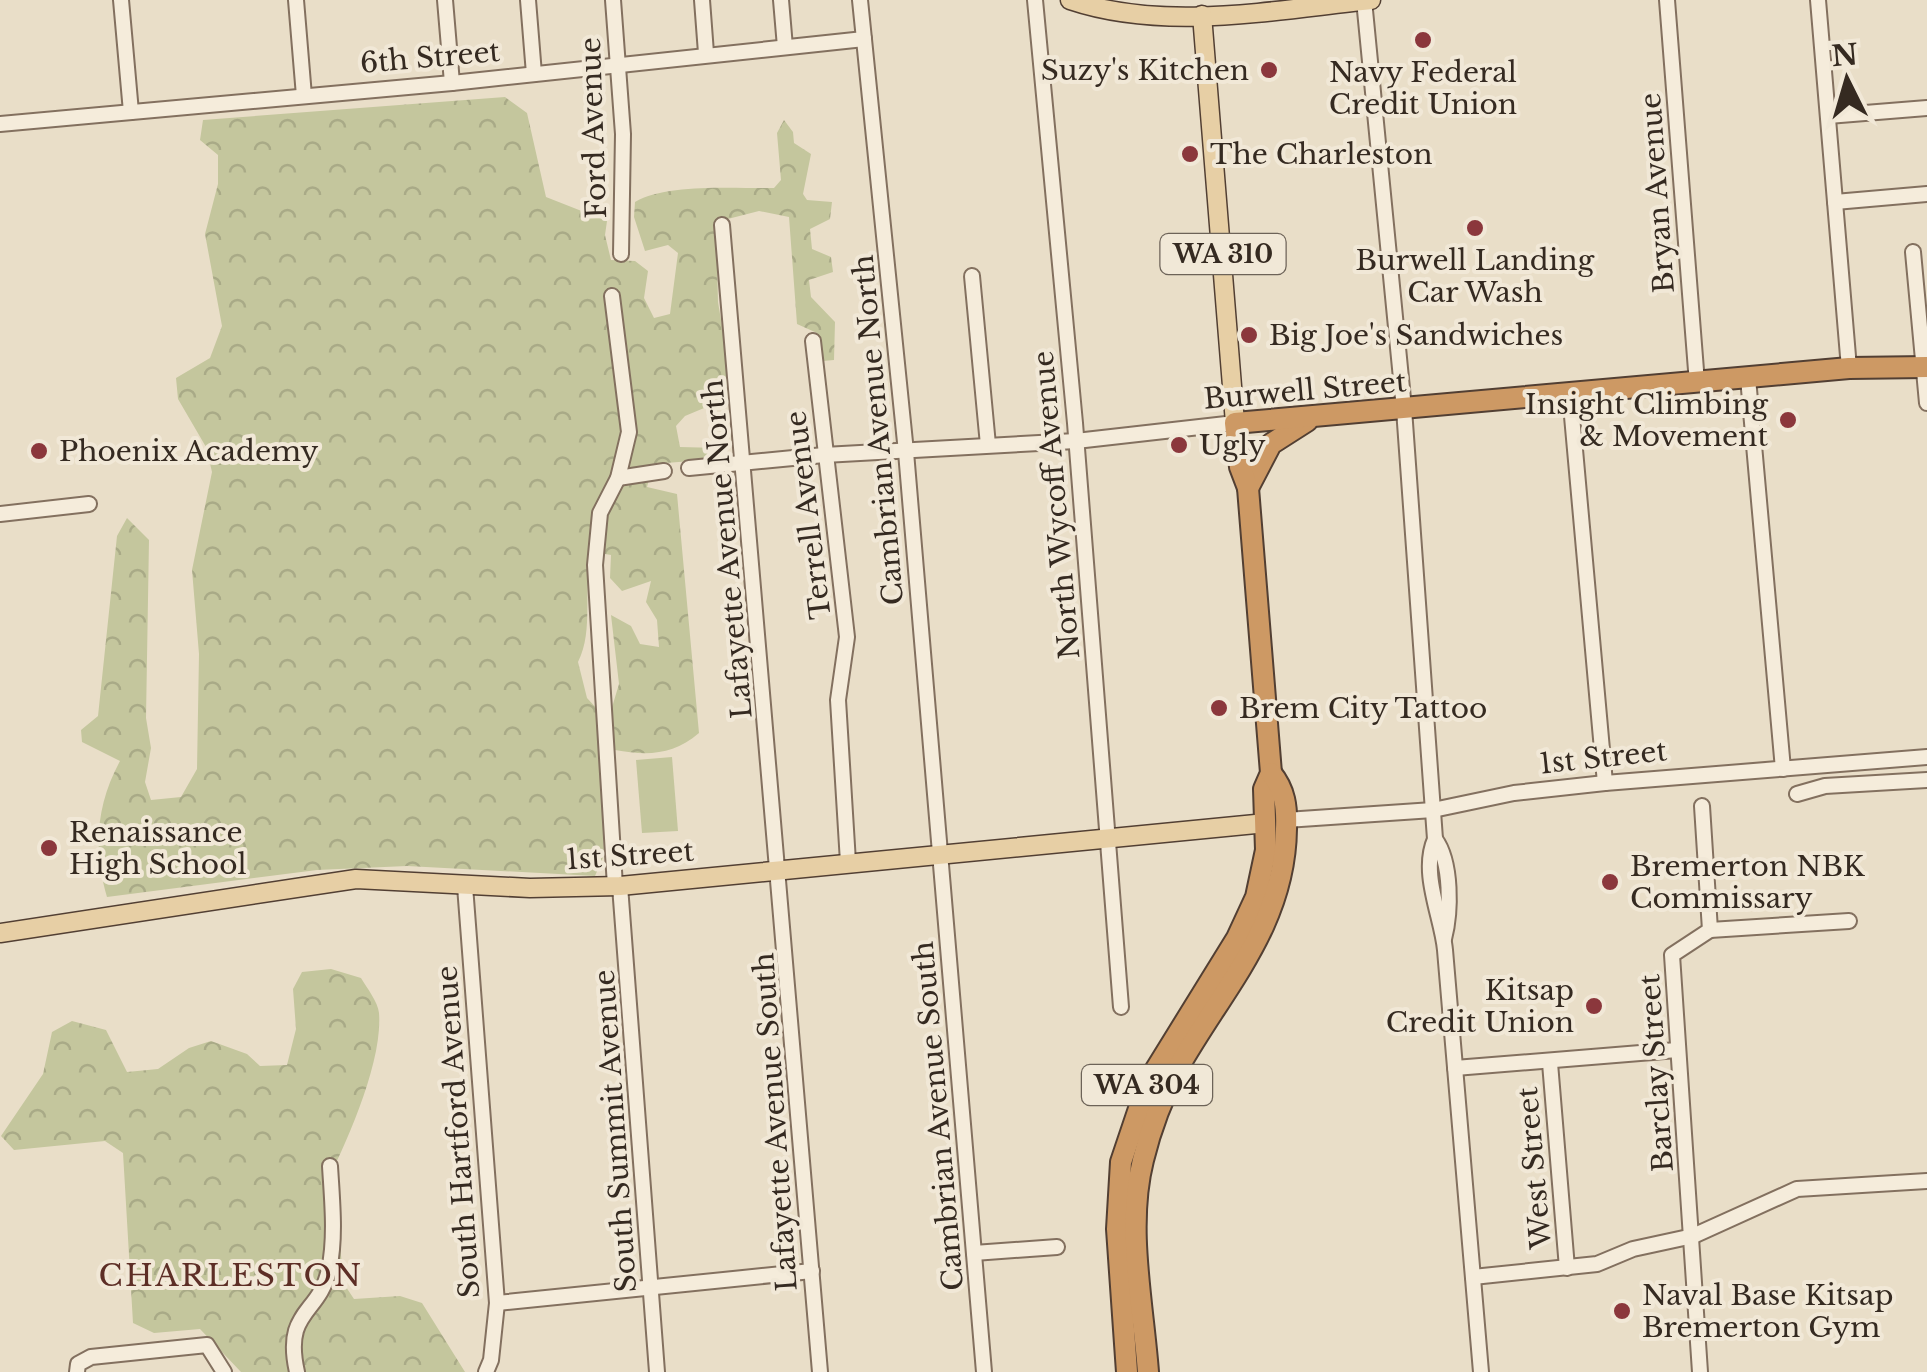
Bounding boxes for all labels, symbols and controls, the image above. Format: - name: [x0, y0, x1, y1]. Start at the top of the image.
- marker: Navy Federal Credit Union: [1412, 29, 1434, 51]
- north arrow: [1797, 30, 1897, 130]
- street label: 6th Street: [359, 34, 502, 81]
- street label: Ford Avenue: [573, 37, 614, 219]
- text: N: [1830, 37, 1860, 74]
- place label: Suzy's Kitchen: [1041, 53, 1249, 88]
- place label: Navy Federal Credit Union: [1329, 55, 1517, 122]
- marker: Suzy's Kitchen: [1258, 59, 1280, 81]
- street label: Bryan Avenue: [1633, 92, 1682, 294]
- place label: The Charleston: [1210, 137, 1432, 172]
- marker: The Charleston: [1179, 143, 1201, 165]
- marker: Burwell Landing Car Wash: [1464, 217, 1486, 239]
- road number: WA 310: [1160, 234, 1286, 274]
- place label: Burwell Landing Car Wash: [1356, 243, 1596, 310]
- street label: Cambrian Avenue North: [846, 253, 911, 607]
- place label: Big Joe's Sandwiches: [1269, 318, 1563, 353]
- marker: Big Joe's Sandwiches: [1238, 324, 1260, 346]
- street label: North Wycoff Avenue: [1026, 349, 1087, 661]
- street label: Burwell Street: [1202, 364, 1408, 417]
- street label: Lafayette Avenue North: [695, 378, 760, 720]
- place label: Insight Climbing & Movement: [1525, 387, 1769, 454]
- street label: Terrell Avenue: [778, 409, 839, 621]
- marker: Insight Climbing & Movement: [1777, 409, 1799, 431]
- place label: Ugly: [1199, 428, 1266, 463]
- place label: Phoenix Academy: [59, 434, 318, 469]
- marker: Ugly: [1168, 434, 1190, 456]
- marker: Phoenix Academy: [28, 440, 50, 462]
- place label: Brem City Tattoo: [1239, 691, 1487, 726]
- marker: Brem City Tattoo: [1208, 697, 1230, 719]
- street label: 1st Street: [1538, 733, 1669, 782]
- place label: Renaissance High School: [69, 815, 247, 882]
- street label: 1st Street: [565, 834, 696, 877]
- marker: Renaissance High School: [38, 837, 60, 859]
- place label: Bremerton NBK Commissary: [1630, 849, 1866, 916]
- marker: Bremerton NBK Commissary: [1599, 871, 1621, 893]
- street label: Cambrian Avenue South: [906, 940, 971, 1292]
- street label: Lafayette Avenue South: [746, 951, 805, 1292]
- street label: South Hartford Avenue: [429, 964, 488, 1299]
- street label: South Summit Avenue: [587, 968, 644, 1294]
- street label: Barclay Street: [1632, 972, 1681, 1173]
- place label: Kitsap Credit Union: [1386, 973, 1574, 1040]
- marker: Kitsap Credit Union: [1583, 995, 1605, 1017]
- road number: WA 304: [1082, 1065, 1212, 1105]
- street label: West Street: [1510, 1085, 1559, 1251]
- district label: CHARLESTON: [98, 1257, 364, 1294]
- place label: Naval Base Kitsap Bremerton Gym: [1642, 1278, 1894, 1345]
- marker: Naval Base Kitsap Bremerton Gym: [1611, 1300, 1633, 1322]

